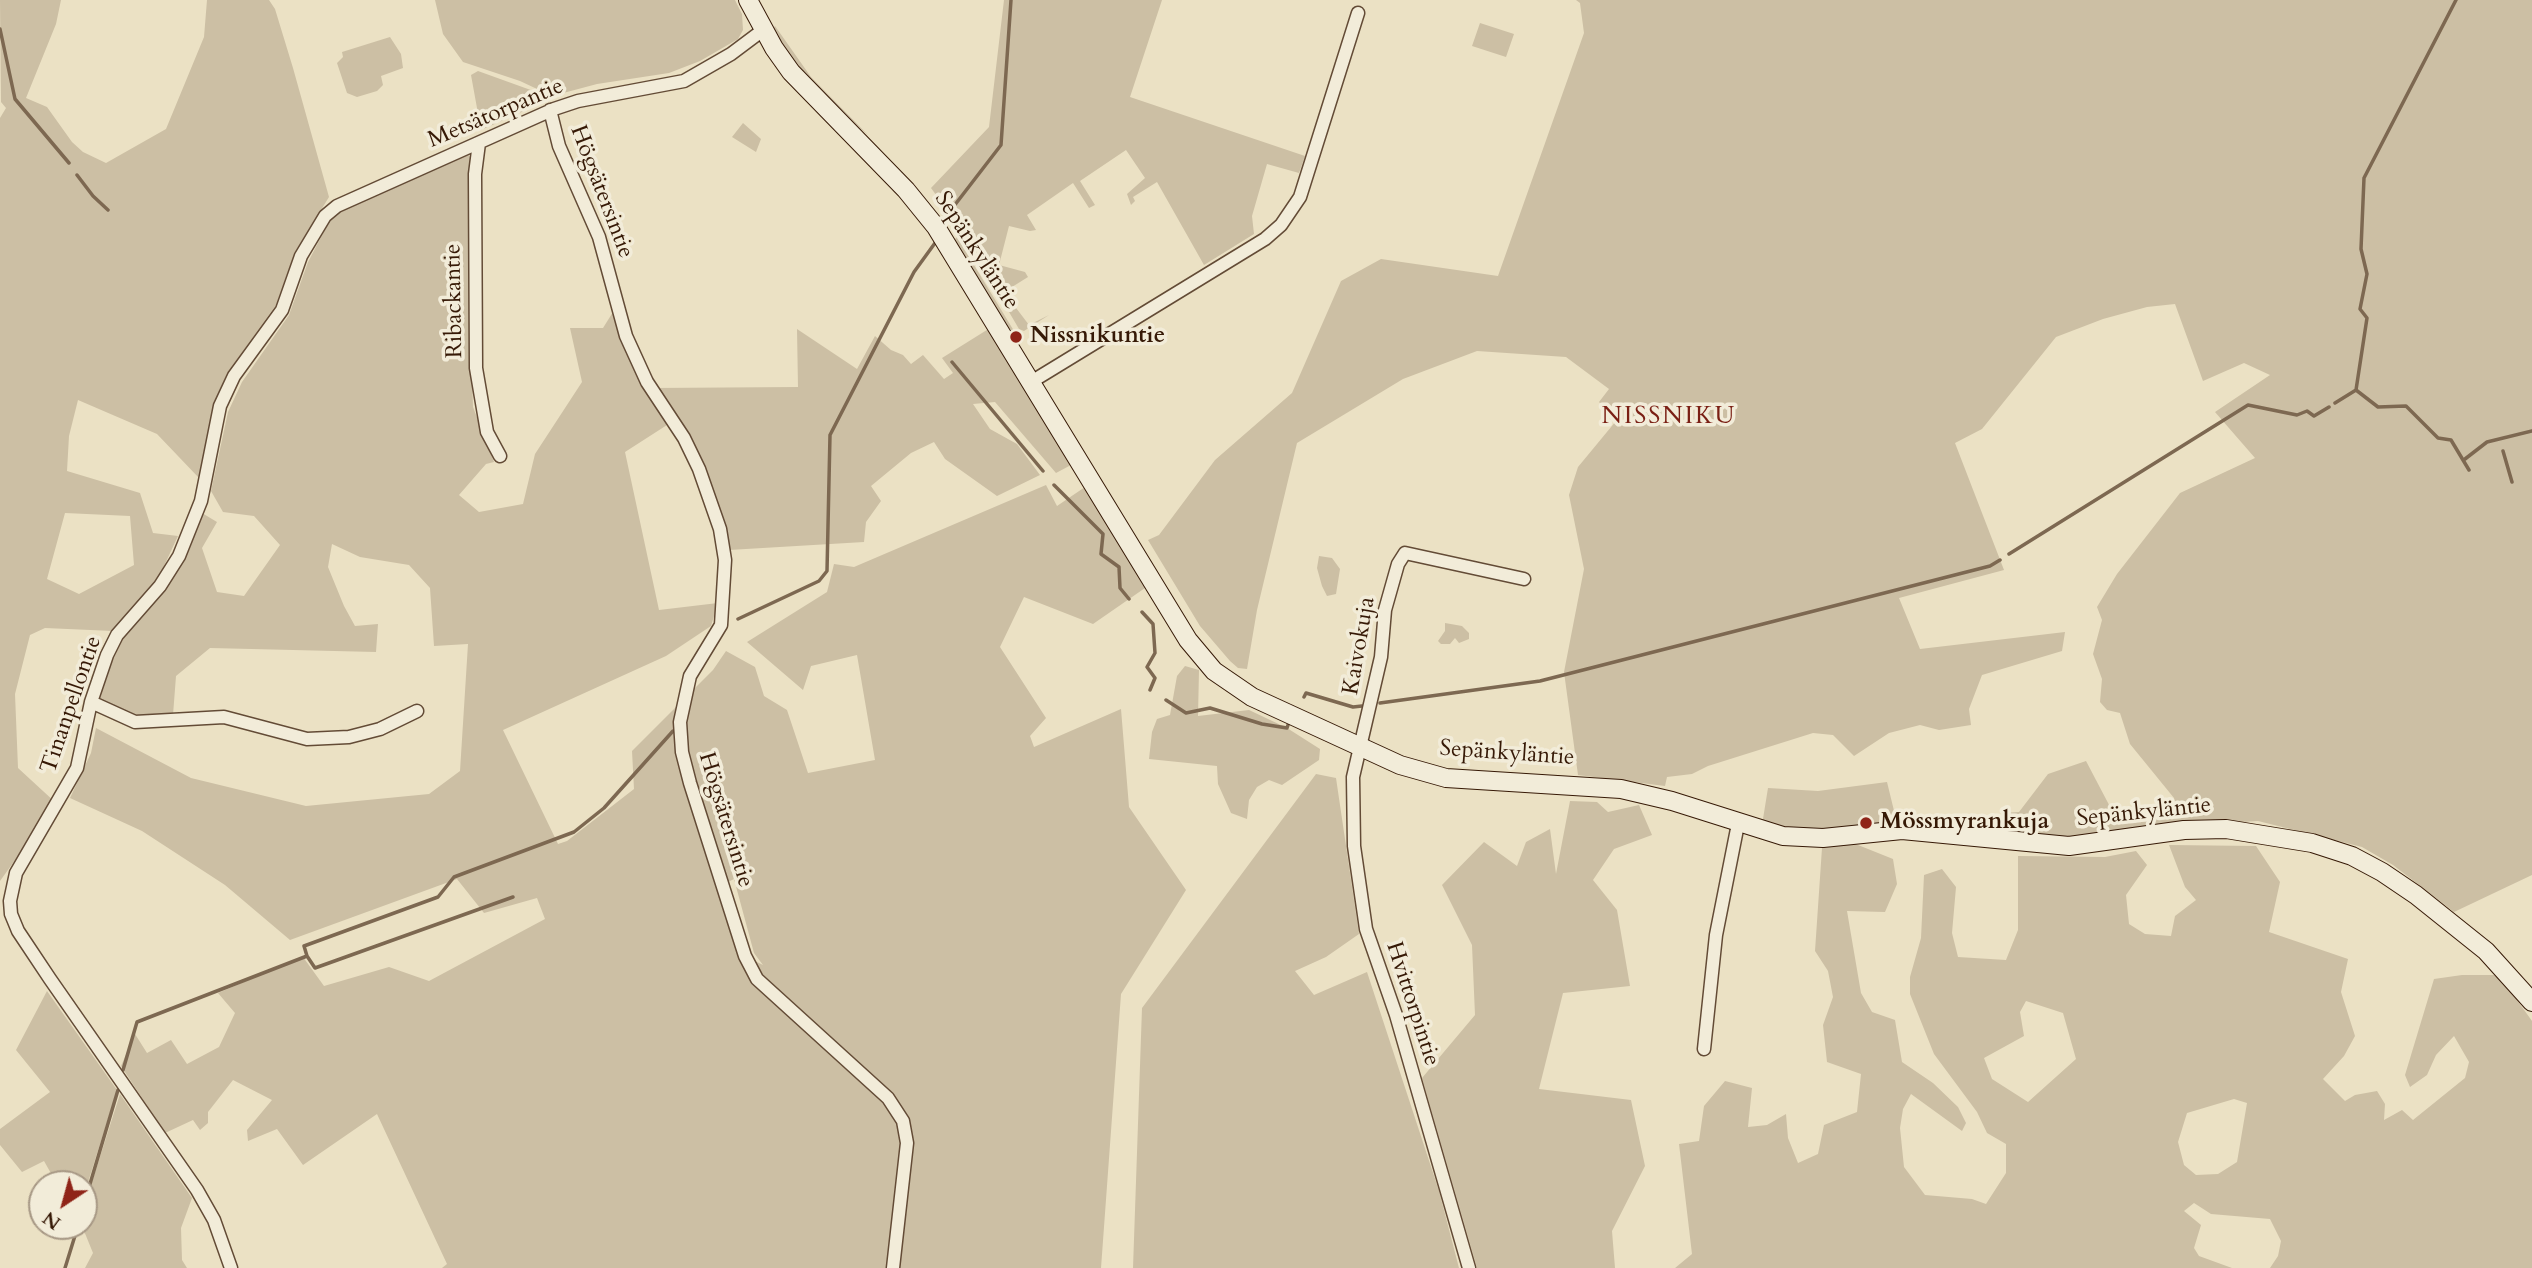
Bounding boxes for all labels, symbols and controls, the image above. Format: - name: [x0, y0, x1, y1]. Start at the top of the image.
- street label: Metsätorpantie: [424, 73, 568, 155]
- street label: Högsätersintie: [563, 122, 639, 262]
- street label: Sepänkyläntie: [928, 187, 1024, 315]
- street label: Ribackantie: [440, 243, 470, 359]
- place label: Nissnikuntie: [1030, 323, 1165, 351]
- marker: Nissnikuntie: [1008, 329, 1024, 345]
- district label: NISSNIKU: [1603, 403, 1735, 431]
- street label: Kaivokuja: [1338, 595, 1382, 697]
- street label: Tinanpellontie: [36, 633, 108, 777]
- street label: Sepänkyläntie: [1439, 736, 1575, 772]
- street label: Högsätersintie: [691, 749, 759, 891]
- street label: Sepänkyläntie: [2075, 792, 2213, 834]
- place label: Mössmyrankuja: [1880, 809, 2049, 837]
- marker: Mössmyrankuja: [1858, 815, 1874, 831]
- street label: Hvittorpintie: [1379, 939, 1445, 1069]
- north arrow: [28, 1170, 98, 1240]
- text: N: [38, 1205, 66, 1236]

